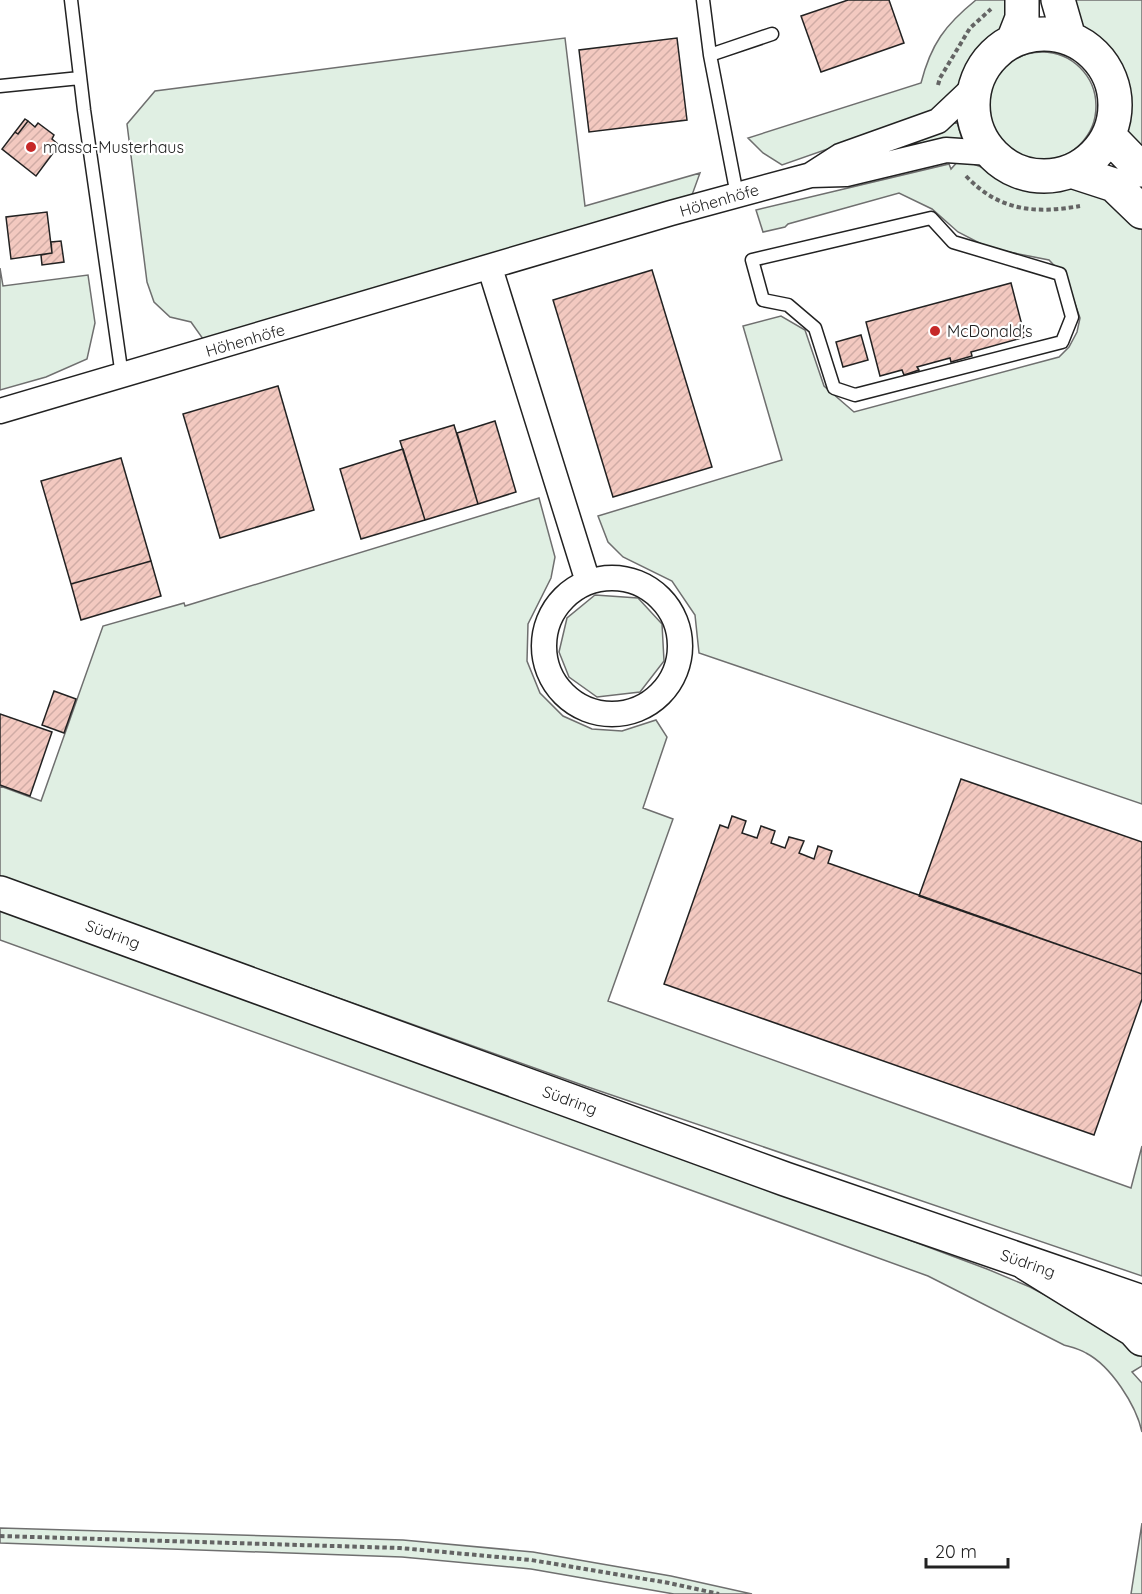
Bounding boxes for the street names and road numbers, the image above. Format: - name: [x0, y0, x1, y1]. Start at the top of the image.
- street label: Höhenhöfe: [677, 179, 761, 221]
- street label: Höhenhöfe: [203, 319, 287, 361]
- street label: Südring: [83, 915, 143, 953]
- street label: Südring: [540, 1081, 600, 1119]
- street label: Südring: [998, 1244, 1058, 1282]

